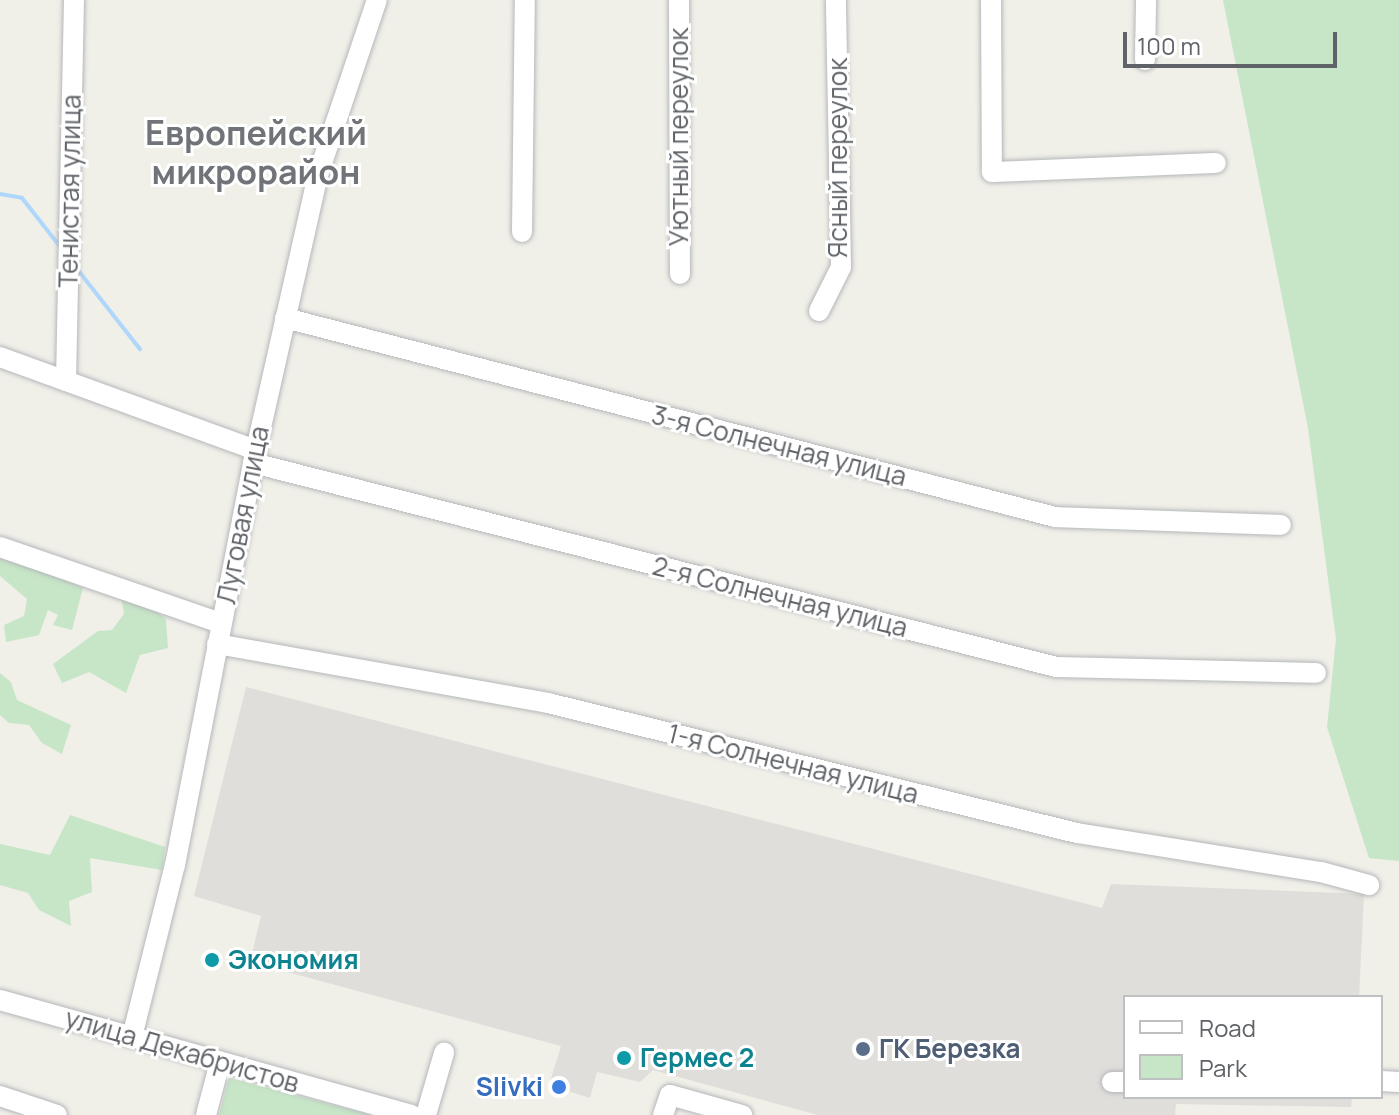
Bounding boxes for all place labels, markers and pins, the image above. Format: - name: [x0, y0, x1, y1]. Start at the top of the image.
- place label: Экономия: [228, 944, 359, 976]
- marker: Экономия: [203, 951, 221, 969]
- place label: ГК Березка: [879, 1033, 1021, 1065]
- marker: ГК Березка: [854, 1040, 872, 1058]
- place label: Гермес 2: [640, 1042, 754, 1074]
- marker: Гермес 2: [615, 1049, 633, 1067]
- place label: Slivki: [476, 1071, 543, 1103]
- marker: Slivki: [550, 1078, 568, 1096]

